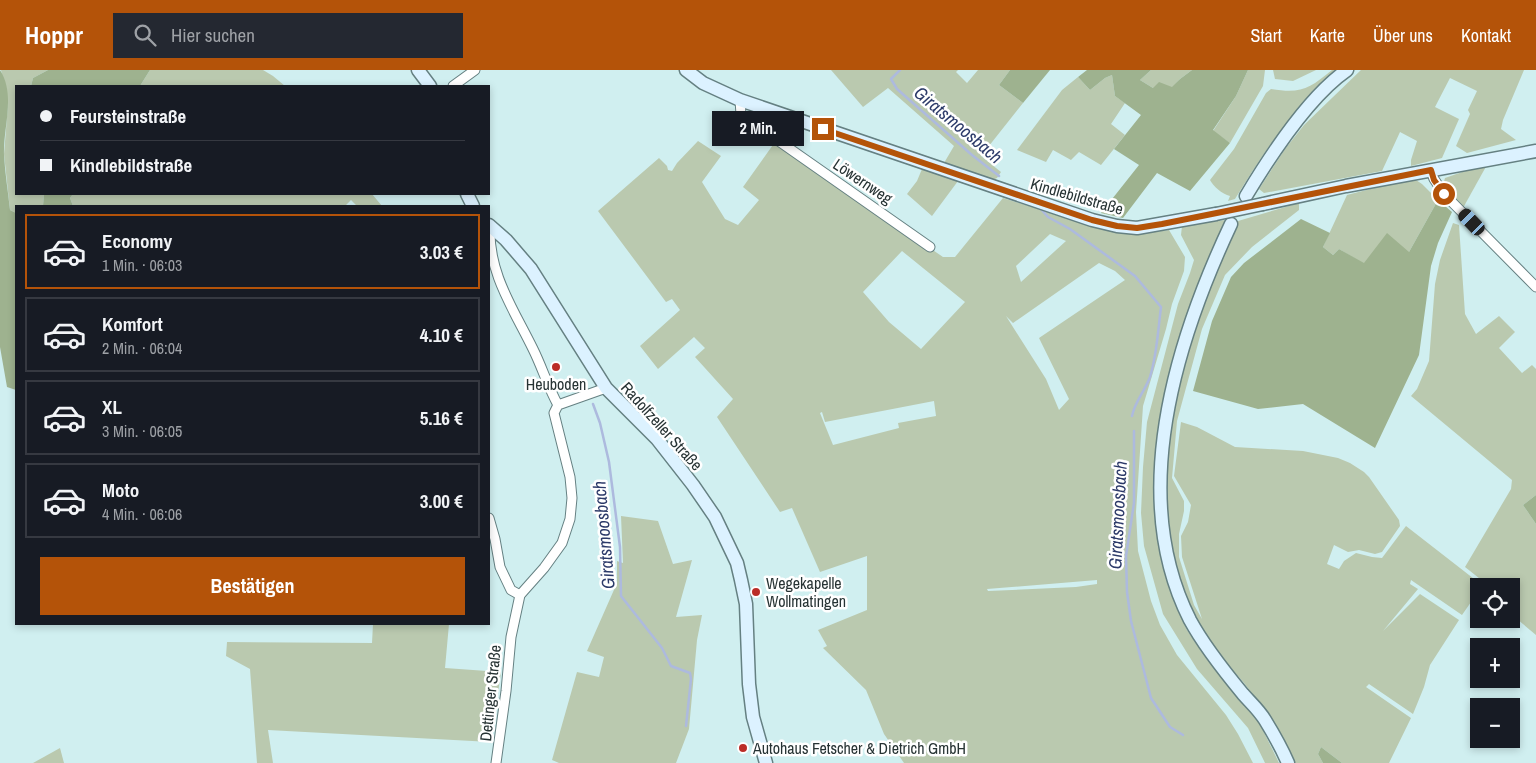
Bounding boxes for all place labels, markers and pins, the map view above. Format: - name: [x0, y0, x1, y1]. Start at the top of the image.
- marker: Heuboden: [550, 361, 562, 373]
- place label: Heuboden: [526, 373, 586, 395]
- place label: Wegekapelle Wollmatingen: [766, 572, 846, 612]
- marker: Wegekapelle Wollmatingen: [750, 586, 762, 598]
- place label: Autohaus Fetscher & Dietrich GmbH: [752, 737, 966, 759]
- marker: Autohaus Fetscher & Dietrich GmbH: [737, 742, 749, 754]

